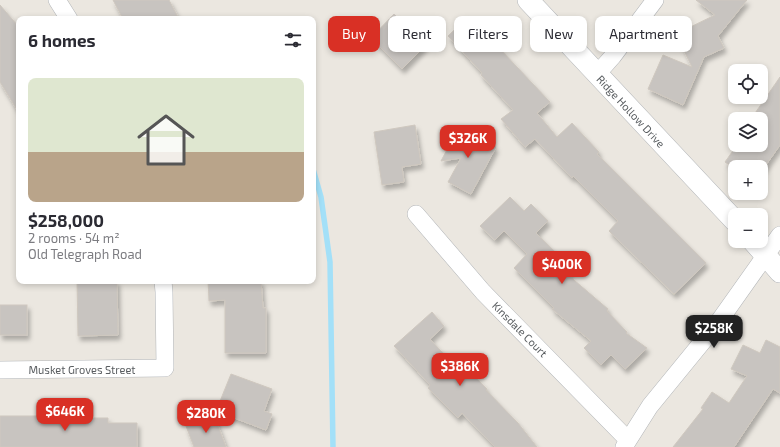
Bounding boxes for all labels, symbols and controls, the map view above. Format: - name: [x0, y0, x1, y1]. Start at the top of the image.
- chip: Buy: [328, 16, 380, 52]
- chip: Rent: [388, 16, 446, 52]
- chip: Filters: [454, 16, 522, 52]
- chip: New: [530, 16, 587, 52]
- chip: Apartment: [595, 16, 692, 52]
- icon: filters: [282, 29, 304, 51]
- text: 6 homes: [28, 30, 96, 50]
- map controls: [728, 64, 768, 248]
- button: locate: [728, 64, 768, 104]
- street label: Ridge Hollow Drive: [594, 72, 668, 150]
- icon: home: [130, 104, 202, 176]
- button: layers: [728, 112, 768, 152]
- pin: $326K: [440, 125, 496, 159]
- text: $326K: [449, 130, 487, 146]
- button: +: [728, 160, 768, 200]
- button: −: [728, 208, 768, 248]
- text: $258,000: [28, 210, 104, 230]
- text: 2 rooms · 54 m²: [28, 230, 120, 246]
- text: Old Telegraph Road: [28, 246, 142, 262]
- pin: $400K: [534, 251, 590, 285]
- text: $400K: [542, 256, 582, 272]
- street label: Kinsdale Court: [490, 299, 550, 359]
- pin: $258K: [686, 315, 742, 349]
- text: $258K: [695, 320, 733, 336]
- pin: $386K: [432, 353, 488, 387]
- text: $386K: [441, 358, 479, 374]
- street label: Musket Groves Street: [28, 363, 136, 376]
- pin: $646K: [37, 398, 93, 432]
- pin: $280K: [178, 400, 234, 434]
- text: $646K: [45, 403, 85, 419]
- text: $280K: [186, 405, 226, 421]

